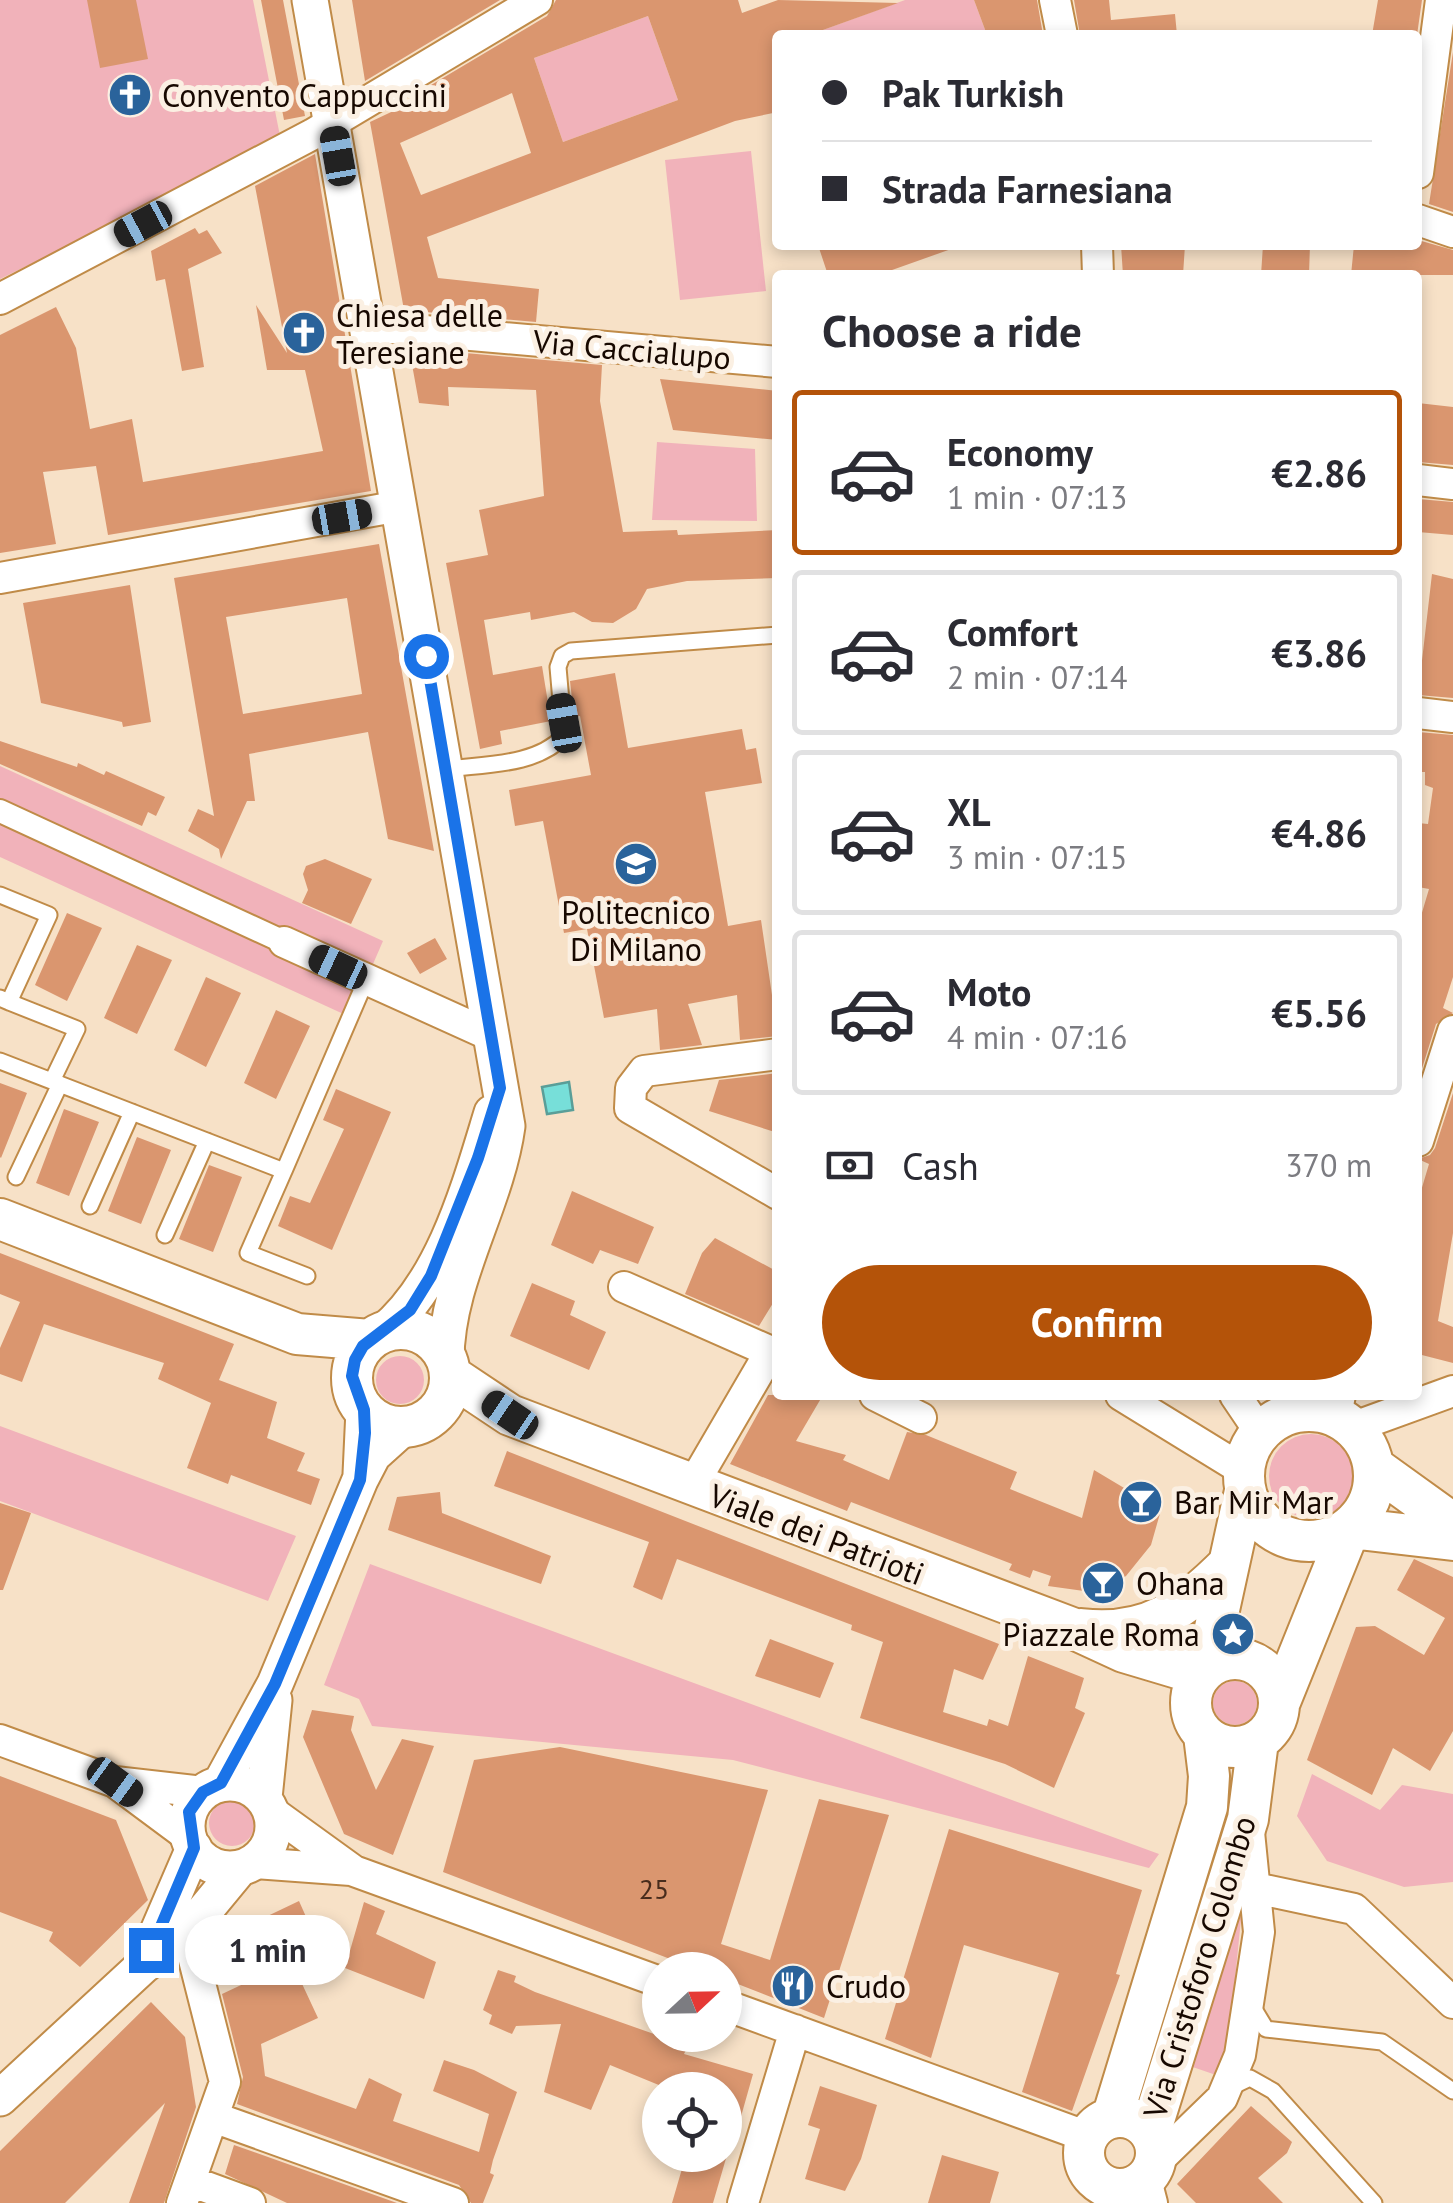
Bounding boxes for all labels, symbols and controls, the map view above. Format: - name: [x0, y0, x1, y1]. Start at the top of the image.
- text: Pak Turkish: [882, 68, 1064, 117]
- church icon: Convento Cappuccini: [107, 72, 153, 118]
- place label: Convento Cappuccini: [162, 74, 447, 116]
- car: [318, 124, 358, 188]
- text: Strada Farnesiana: [882, 164, 1173, 213]
- car: [109, 197, 177, 251]
- place label: Chiesa delle Teresiane: [336, 294, 503, 373]
- text: Choose a ride: [822, 301, 1082, 359]
- church icon: Chiesa delle Teresiane: [281, 310, 327, 356]
- street label: Via Caccialupo: [530, 319, 733, 379]
- text: Economy: [947, 427, 1093, 476]
- icon: car: [827, 428, 917, 518]
- text: €2.86: [1271, 448, 1367, 497]
- text: 1 min · 07:13: [947, 476, 1127, 518]
- car: [310, 497, 374, 537]
- text: Comfort: [947, 607, 1078, 656]
- icon: car: [827, 608, 917, 698]
- text: €3.86: [1271, 628, 1367, 677]
- route start: [404, 634, 449, 679]
- text: 2 min · 07:14: [947, 656, 1127, 698]
- car: [544, 691, 584, 755]
- text: XL: [947, 787, 991, 836]
- icon: car: [827, 788, 917, 878]
- text: €4.86: [1271, 808, 1367, 857]
- text: 3 min · 07:15: [947, 836, 1127, 878]
- school or university icon: Politecnico Di Milano: [613, 841, 659, 887]
- place label: Politecnico Di Milano: [561, 891, 711, 970]
- car: [304, 941, 372, 993]
- text: Moto: [947, 967, 1031, 1016]
- icon: car: [827, 968, 917, 1058]
- text: €5.56: [1271, 988, 1367, 1037]
- text: 4 min · 07:16: [947, 1016, 1127, 1058]
- icon: cash: [822, 1138, 877, 1193]
- text: Cash: [902, 1141, 979, 1190]
- text: 370 m: [1285, 1144, 1372, 1186]
- button: Confirm: [822, 1265, 1372, 1380]
- car: [477, 1386, 543, 1444]
- street label: Viale dei Patrioti: [703, 1473, 930, 1594]
- bar icon: Bar Mir Mar: [1118, 1479, 1164, 1525]
- place label: Bar Mir Mar: [1174, 1481, 1333, 1523]
- bar icon: Ohana: [1080, 1560, 1126, 1606]
- place label: Ohana: [1136, 1562, 1225, 1604]
- place icon: Piazzale Roma: [1210, 1611, 1256, 1657]
- place label: Piazzale Roma: [1003, 1613, 1200, 1655]
- car: [82, 1752, 148, 1812]
- street label: Via Cristoforo Colombo: [1133, 1811, 1265, 2124]
- house number: 25: [639, 1870, 669, 1907]
- callout: 1 min: [186, 1915, 351, 1985]
- route end: [129, 1928, 174, 1973]
- text: 1 min: [228, 1929, 307, 1971]
- north arrow: [642, 1952, 742, 2052]
- map controls: [642, 1952, 742, 2172]
- restaurant icon: Crudo: [770, 1963, 816, 2009]
- place label: Crudo: [826, 1965, 906, 2007]
- button: locate: [642, 2072, 742, 2172]

